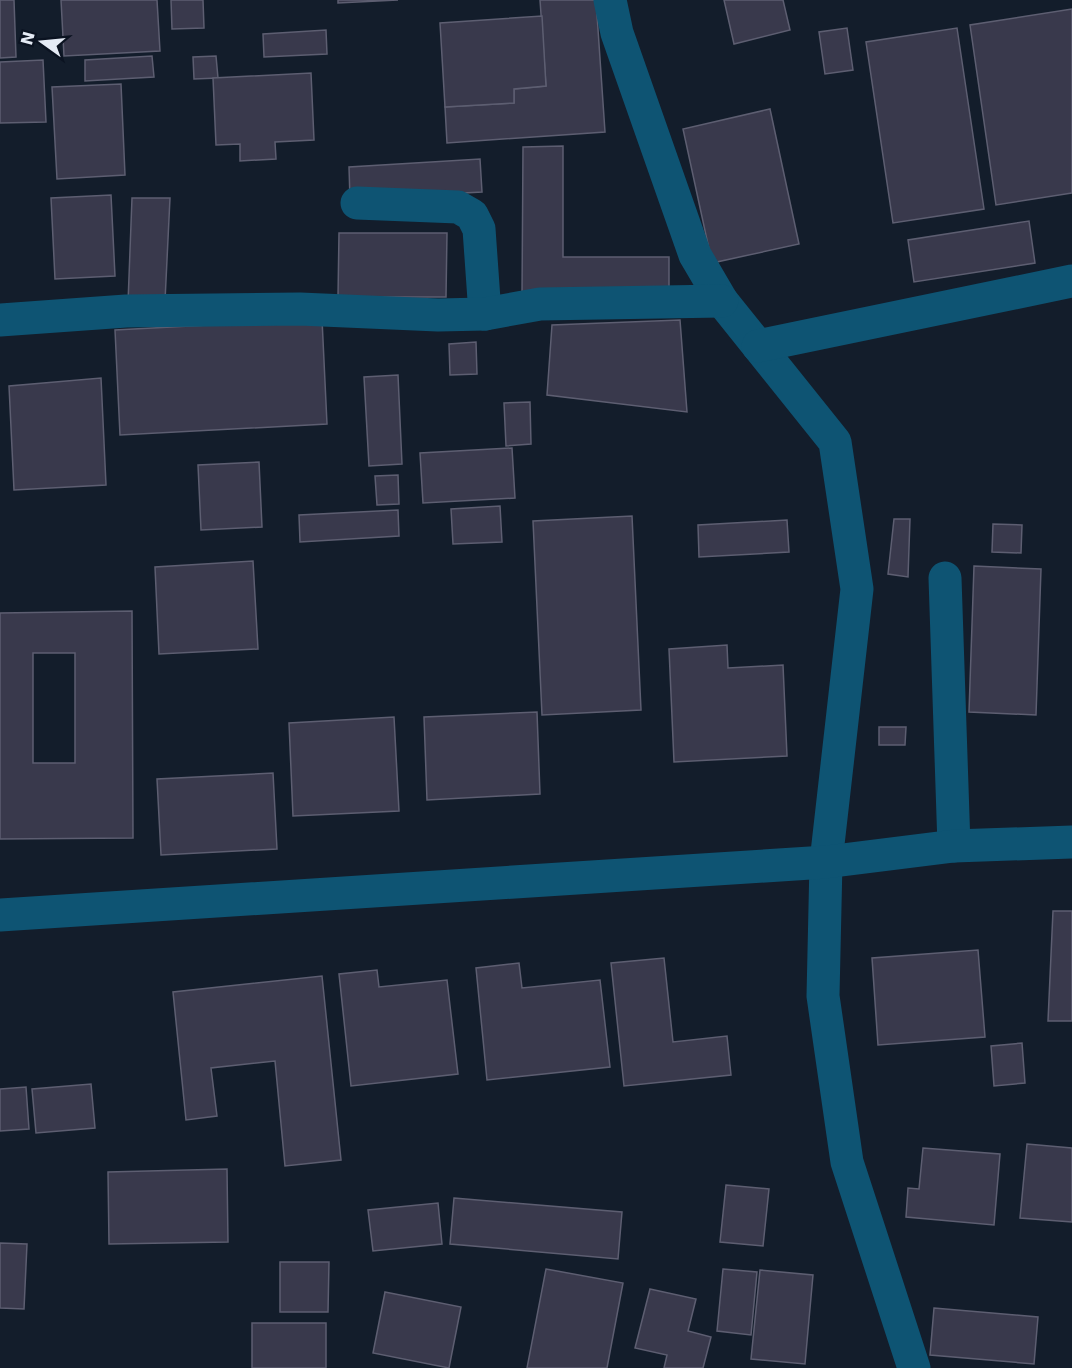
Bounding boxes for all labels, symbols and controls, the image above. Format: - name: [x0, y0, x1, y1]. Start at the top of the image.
- north arrow: [12, 12, 72, 72]
- text: N: [17, 29, 39, 47]

